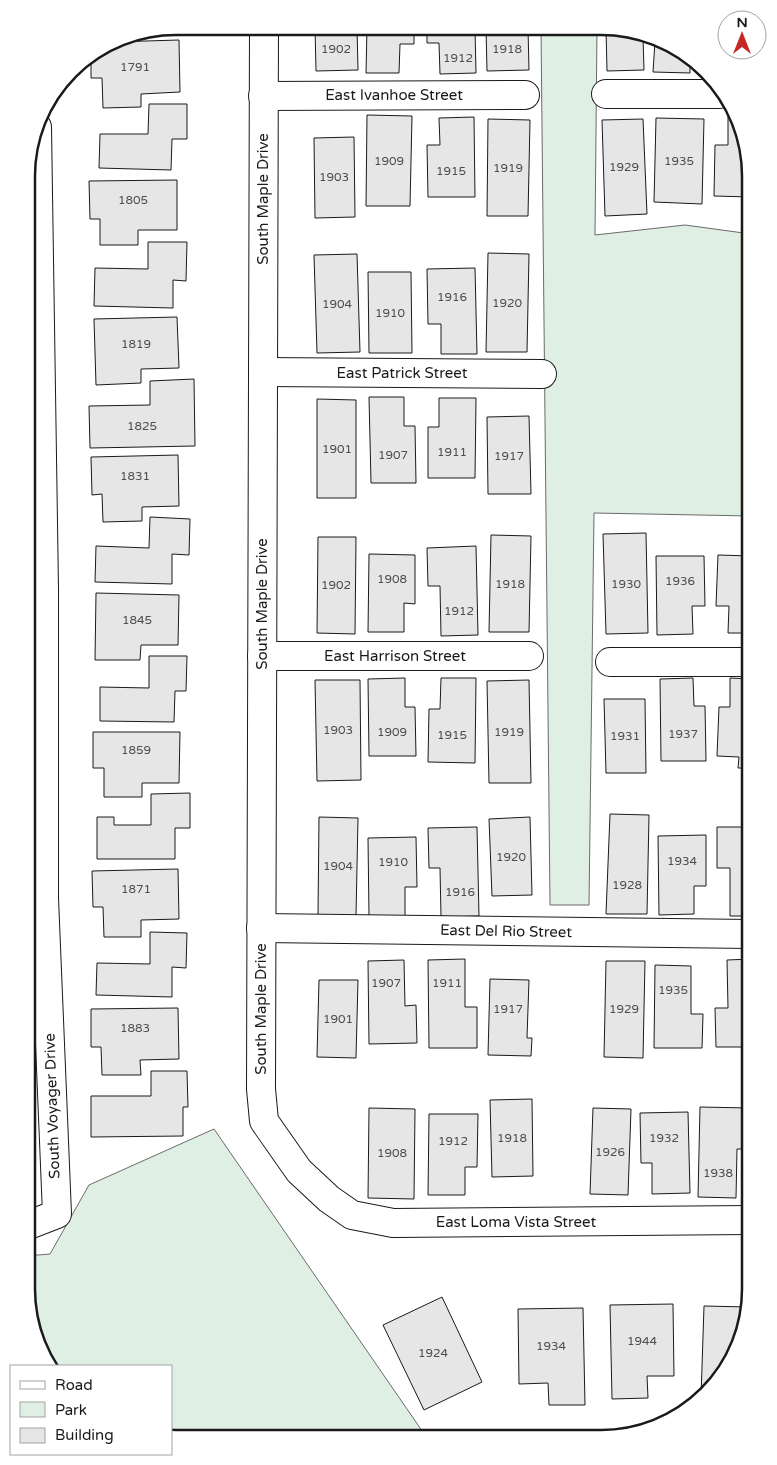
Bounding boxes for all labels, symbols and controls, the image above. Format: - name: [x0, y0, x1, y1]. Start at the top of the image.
- north arrow: [717, 10, 767, 60]
- text: N: [736, 14, 748, 31]
- house number: 1902: [321, 42, 351, 56]
- house number: 1918: [492, 42, 522, 56]
- house number: 1912: [443, 51, 473, 65]
- house number: 1791: [120, 60, 150, 74]
- street label: East Ivanhoe Street: [325, 86, 463, 104]
- street label: South Maple Drive: [254, 133, 272, 265]
- house number: 1909: [374, 154, 404, 168]
- house number: 1935: [664, 154, 694, 168]
- house number: 1929: [609, 160, 639, 174]
- house number: 1919: [493, 161, 523, 175]
- house number: 1915: [436, 164, 466, 178]
- house number: 1903: [319, 170, 349, 184]
- house number: 1805: [118, 193, 148, 207]
- house number: 1916: [437, 290, 467, 304]
- house number: 1920: [492, 296, 523, 310]
- house number: 1904: [322, 297, 353, 311]
- house number: 1910: [375, 306, 406, 320]
- house number: 1819: [121, 337, 151, 351]
- street label: East Patrick Street: [337, 364, 468, 382]
- house number: 1825: [127, 419, 157, 433]
- house number: 1901: [322, 442, 352, 456]
- house number: 1911: [437, 445, 467, 459]
- house number: 1907: [378, 448, 408, 462]
- house number: 1917: [494, 449, 524, 463]
- house number: 1831: [120, 469, 150, 483]
- street label: South Maple Drive: [253, 538, 271, 670]
- house number: 1908: [377, 572, 407, 586]
- house number: 1936: [665, 574, 695, 588]
- house number: 1918: [495, 577, 525, 591]
- house number: 1930: [611, 577, 642, 591]
- house number: 1902: [321, 578, 351, 592]
- house number: 1912: [444, 604, 474, 618]
- house number: 1845: [122, 613, 152, 627]
- street label: East Harrison Street: [324, 647, 466, 665]
- house number: 1903: [323, 723, 353, 737]
- house number: 1909: [377, 725, 407, 739]
- house number: 1919: [494, 725, 524, 739]
- house number: 1937: [668, 727, 698, 741]
- house number: 1915: [437, 728, 467, 742]
- house number: 1931: [610, 729, 640, 743]
- house number: 1859: [121, 743, 151, 757]
- house number: 1920: [496, 850, 527, 864]
- house number: 1934: [667, 854, 698, 868]
- house number: 1910: [378, 855, 409, 869]
- house number: 1904: [323, 859, 354, 873]
- house number: 1928: [612, 878, 642, 892]
- house number: 1871: [121, 882, 151, 896]
- house number: 1916: [445, 885, 475, 899]
- street label: East Del Rio Street: [440, 921, 572, 941]
- street label: South Maple Drive: [252, 943, 270, 1075]
- house number: 1907: [371, 976, 401, 990]
- house number: 1911: [432, 976, 462, 990]
- house number: 1935: [658, 983, 688, 997]
- house number: 1917: [493, 1002, 523, 1016]
- house number: 1929: [609, 1002, 639, 1016]
- house number: 1901: [323, 1012, 353, 1026]
- house number: 1883: [120, 1021, 150, 1035]
- street label: South Voyager Drive: [40, 1033, 64, 1179]
- house number: 1918: [497, 1131, 527, 1145]
- house number: 1932: [649, 1131, 679, 1145]
- house number: 1912: [438, 1134, 468, 1148]
- house number: 1926: [595, 1145, 625, 1159]
- house number: 1908: [377, 1146, 407, 1160]
- house number: 1938: [703, 1166, 733, 1180]
- street label: East Loma Vista Street: [436, 1213, 597, 1231]
- house number: 1944: [627, 1334, 658, 1348]
- house number: 1934: [536, 1339, 567, 1353]
- house number: 1924: [418, 1346, 449, 1360]
- legend: [10, 1365, 172, 1455]
- text: Road: [55, 1376, 93, 1394]
- text: Park: [55, 1401, 87, 1419]
- text: Building: [55, 1426, 114, 1444]

